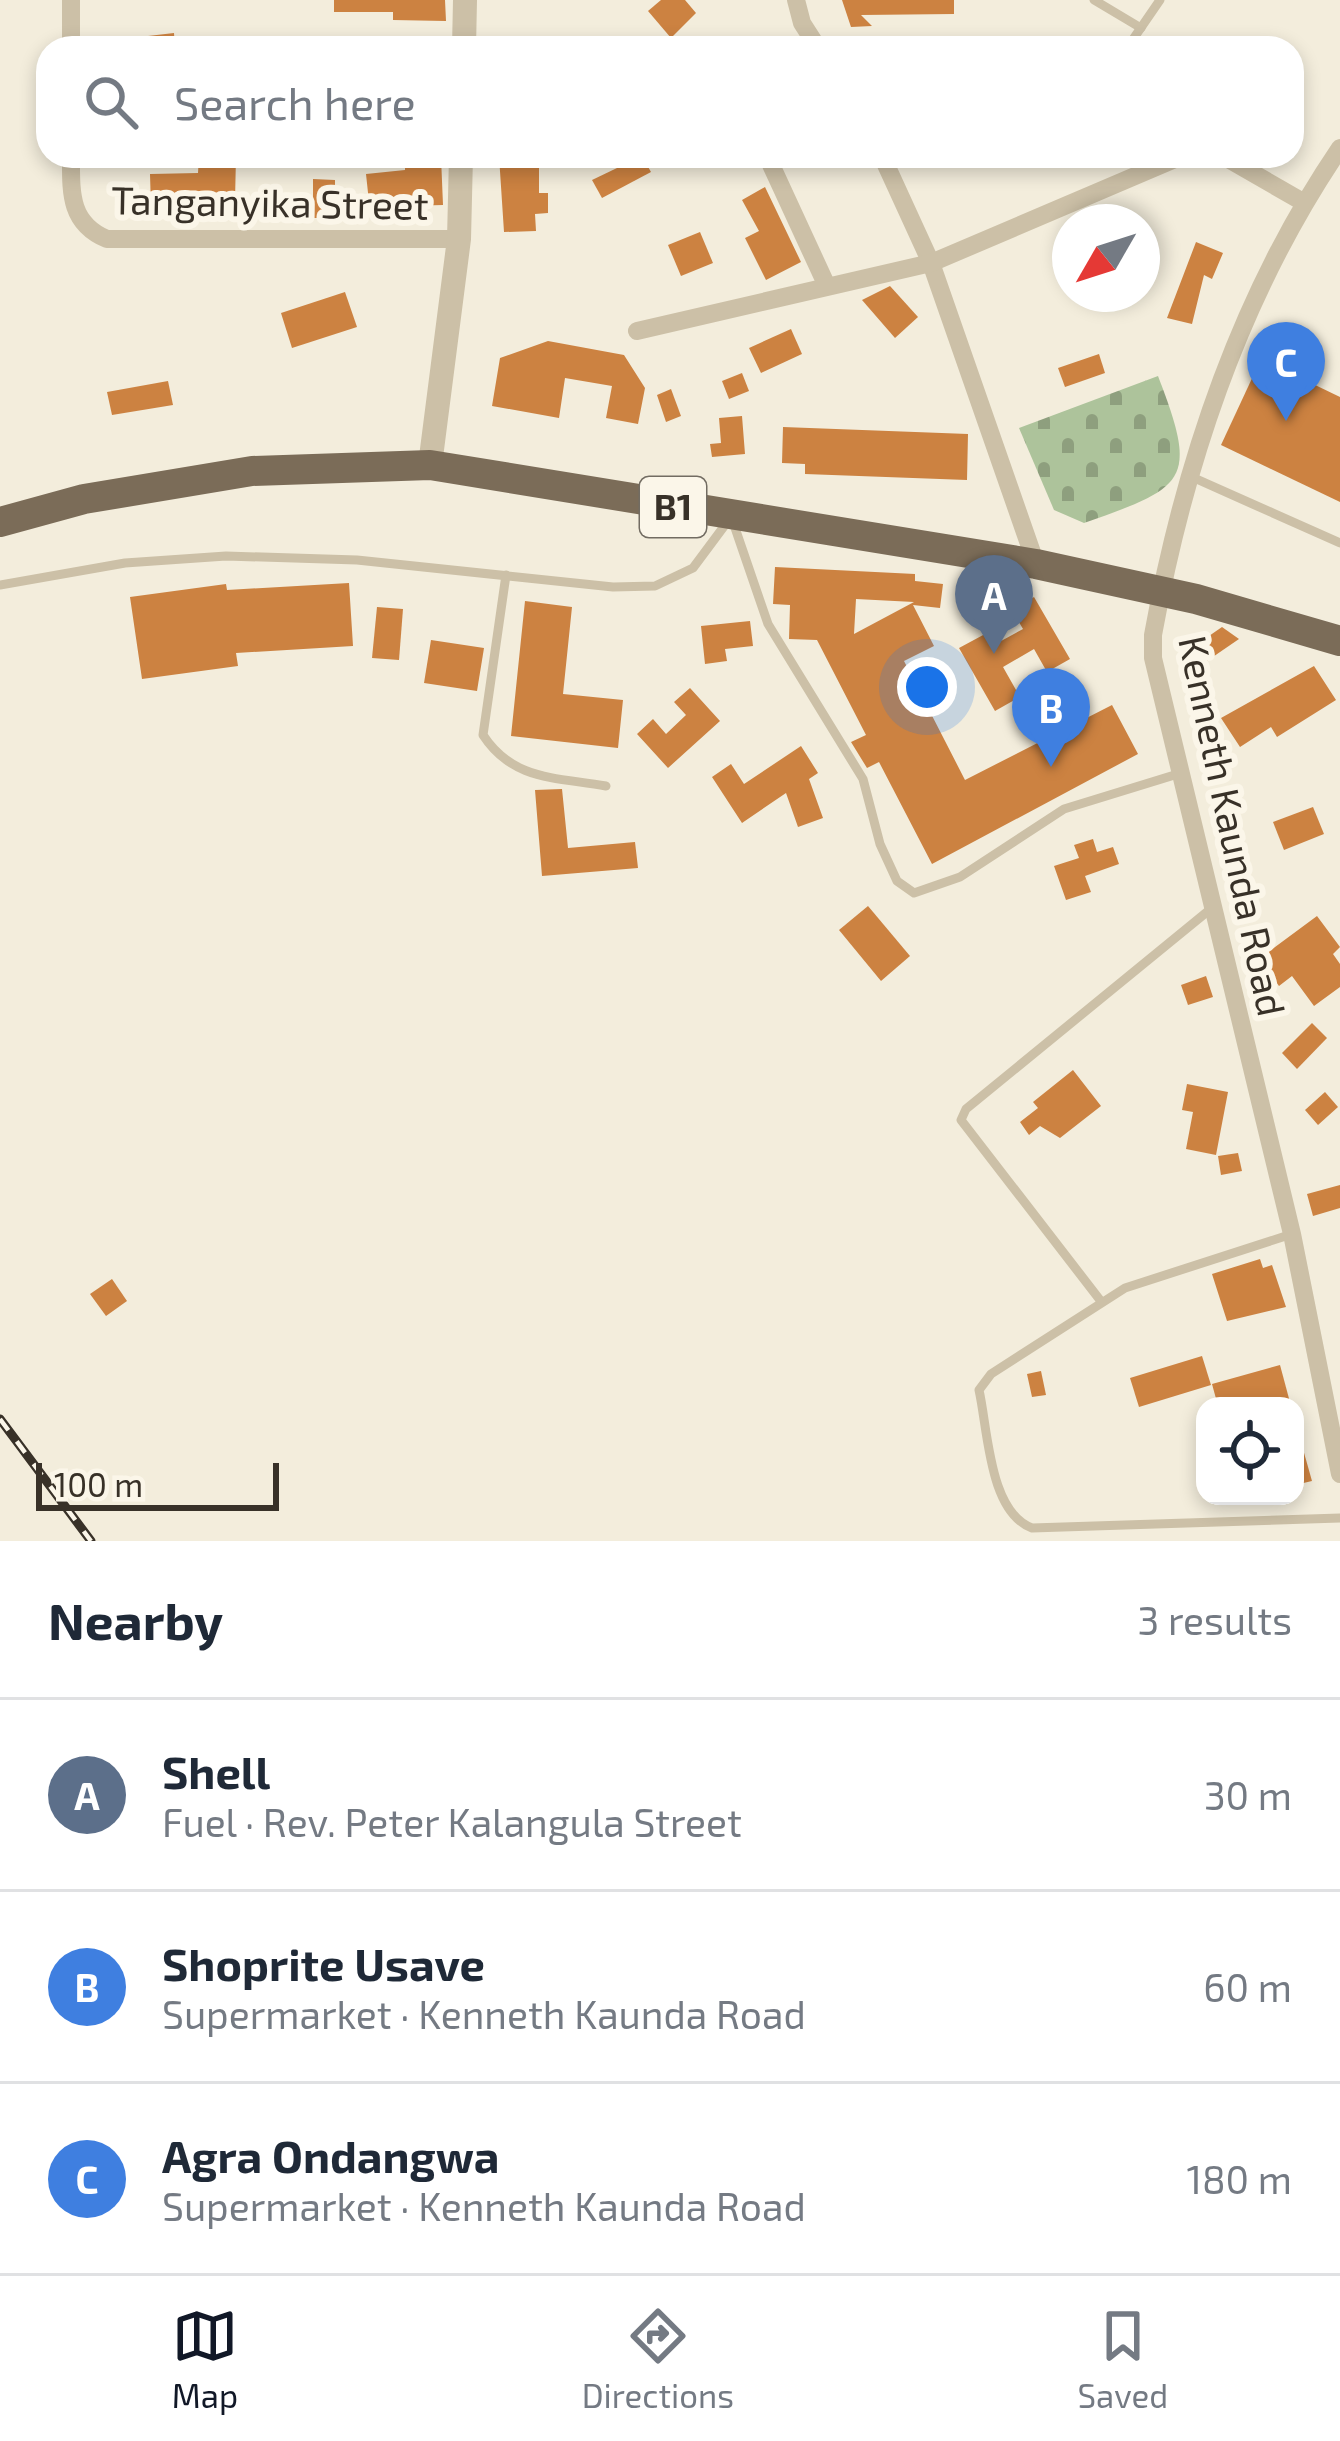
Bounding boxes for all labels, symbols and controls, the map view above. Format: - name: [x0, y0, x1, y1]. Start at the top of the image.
- search box: [36, 36, 1304, 168]
- icon: search: [78, 69, 144, 135]
- text: Search here: [174, 75, 416, 129]
- street label: Tanganyika Street: [111, 175, 429, 228]
- north arrow: [1052, 204, 1160, 312]
- pin: C: [1247, 322, 1325, 421]
- road number: B1: [640, 477, 706, 537]
- pin: A: [955, 555, 1033, 654]
- street label: Kenneth Kaunda Road: [1170, 631, 1297, 1020]
- your location: [897, 657, 957, 717]
- pin: B: [1012, 668, 1090, 767]
- map controls: [1196, 1397, 1304, 1505]
- button: locate: [1196, 1397, 1304, 1505]
- scale bar: [36, 1457, 279, 1510]
- text: 100 m: [54, 1464, 143, 1504]
- text: Nearby: [48, 1589, 223, 1650]
- text: 3 results: [1138, 1596, 1292, 1643]
- text: Shell: [162, 1744, 270, 1798]
- text: A: [74, 1771, 100, 1818]
- text: 30 m: [1204, 1771, 1292, 1818]
- text: Fuel · Rev. Peter Kalangula Street: [162, 1798, 742, 1845]
- text: Shoprite Usave: [162, 1936, 485, 1990]
- text: B: [75, 1963, 99, 2010]
- text: 60 m: [1203, 1963, 1292, 2010]
- text: Supermarket · Kenneth Kaunda Road: [162, 1990, 806, 2037]
- text: Agra Ondangwa: [162, 2128, 499, 2182]
- text: C: [76, 2155, 98, 2202]
- text: 180 m: [1186, 2155, 1292, 2202]
- text: Supermarket · Kenneth Kaunda Road: [162, 2182, 806, 2229]
- tab: Map: [172, 2303, 238, 2415]
- tab: Directions: [582, 2303, 734, 2415]
- tab: Saved: [1078, 2303, 1168, 2415]

